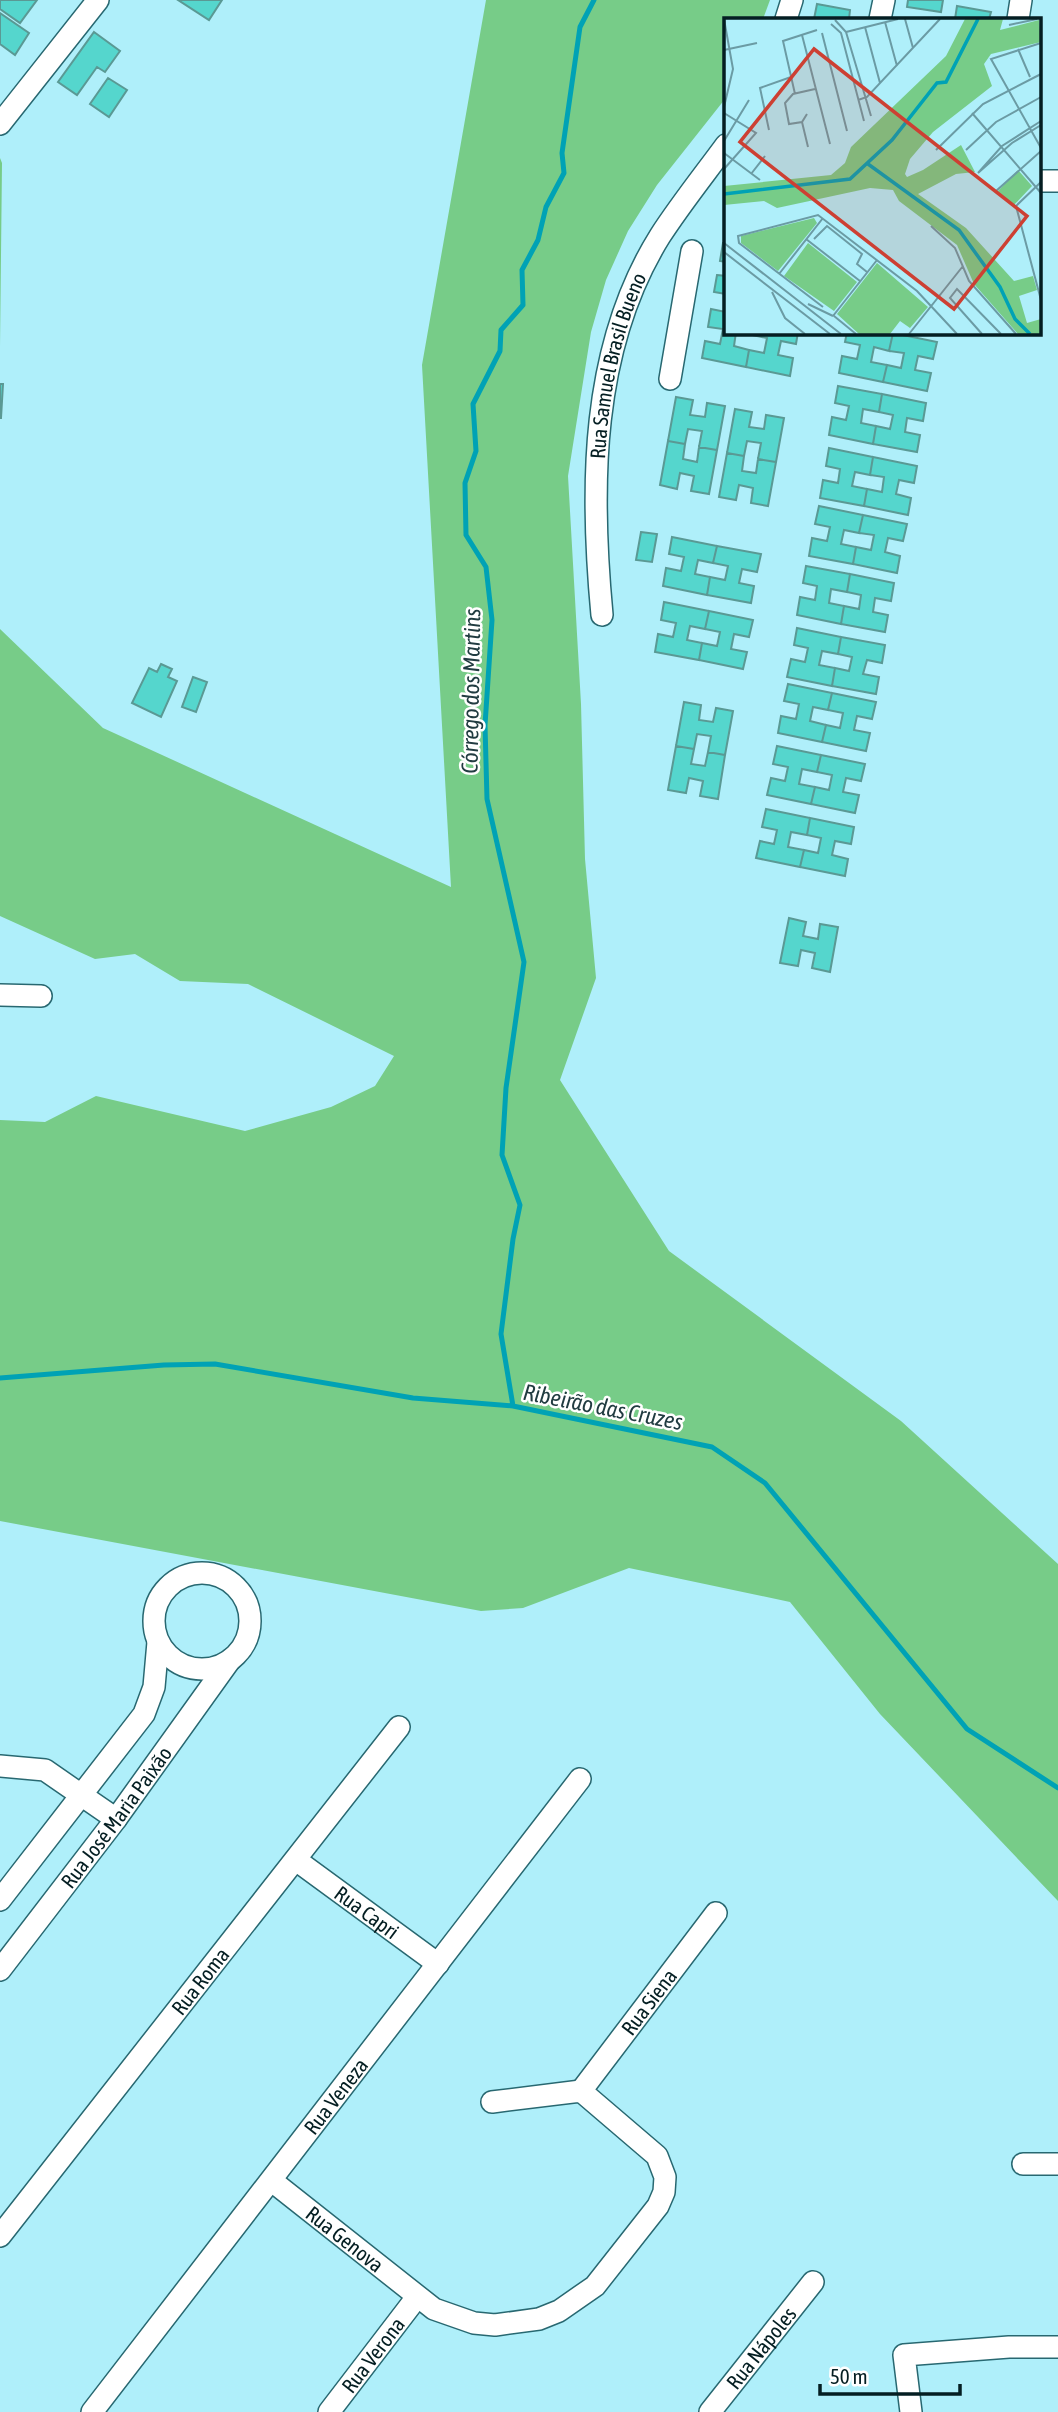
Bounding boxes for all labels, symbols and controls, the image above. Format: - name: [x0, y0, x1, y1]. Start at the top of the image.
- inset map: [724, 18, 1040, 334]
- street label: Rua Samuel Brasil Bueno: [585, 269, 650, 460]
- water label: Córrego dos Martins: [457, 608, 485, 774]
- water label: Ribeirão das Cruzes: [521, 1379, 685, 1435]
- street label: Rua José Maria Paixão: [56, 1742, 176, 1892]
- street label: Rua Capri: [330, 1881, 404, 1943]
- street label: Rua Roma: [166, 1943, 234, 2019]
- street label: Rua Siena: [616, 1964, 681, 2039]
- street label: Rua Veneza: [299, 2053, 372, 2139]
- street label: Rua Genova: [301, 2201, 389, 2277]
- street label: Rua Nápoles: [721, 2302, 801, 2393]
- street label: Rua Verona: [336, 2312, 409, 2397]
- scale bar: [820, 2352, 960, 2396]
- text: 50 m: [830, 2364, 868, 2388]

